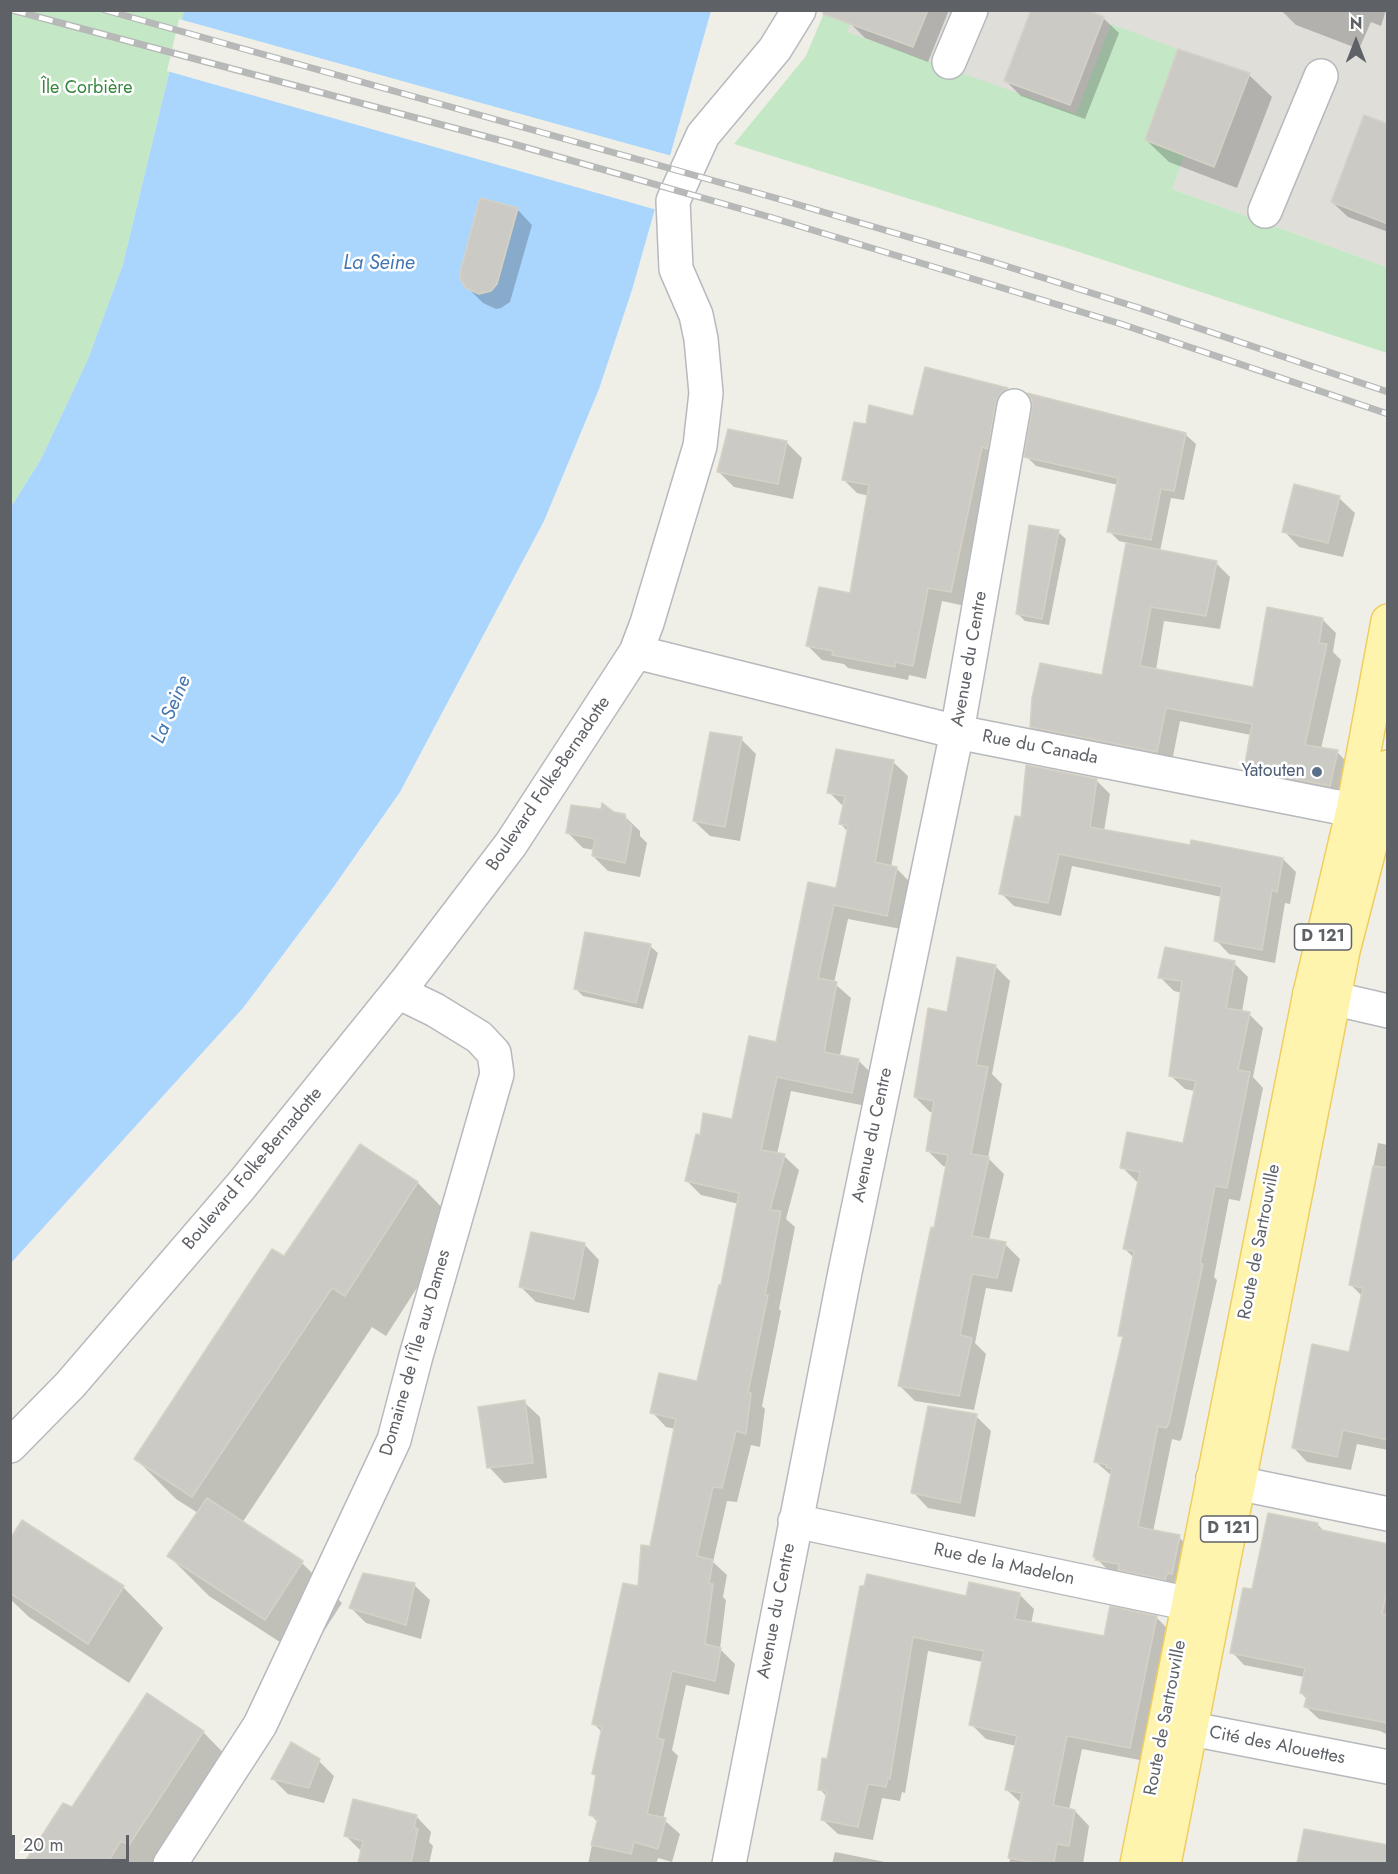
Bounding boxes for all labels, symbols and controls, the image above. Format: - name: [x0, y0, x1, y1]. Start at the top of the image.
- north arrow: [1326, 12, 1386, 72]
- text: N: [1350, 12, 1362, 35]
- park label: Île Corbière: [42, 78, 132, 100]
- water label: La Seine: [343, 252, 415, 276]
- street label: Avenue du Centre: [947, 590, 993, 728]
- water label: La Seine: [147, 672, 197, 748]
- street label: Boulevard Folke-Bernadotte: [483, 693, 615, 875]
- street label: Rue du Canada: [980, 726, 1100, 770]
- place label: Yatouten: [1241, 761, 1305, 783]
- marker: Yatouten: [1310, 765, 1324, 779]
- road number: D 121: [1294, 924, 1352, 950]
- street label: Avenue du Centre: [848, 1066, 898, 1204]
- street label: Boulevard Folke-Bernadotte: [179, 1083, 327, 1255]
- street label: Route de Sartrouville: [1234, 1163, 1286, 1321]
- street label: Domaine de l'Île aux Dames: [376, 1247, 456, 1459]
- road number: D 121: [1200, 1516, 1258, 1542]
- street label: Rue de la Madelon: [932, 1540, 1076, 1590]
- street label: Avenue du Centre: [753, 1542, 801, 1680]
- street label: Route de Sartrouville: [1140, 1639, 1192, 1797]
- street label: Cité des Alouettes: [1207, 1722, 1347, 1770]
- scale bar: [15, 1823, 132, 1861]
- text: 20 m: [23, 1832, 63, 1858]

